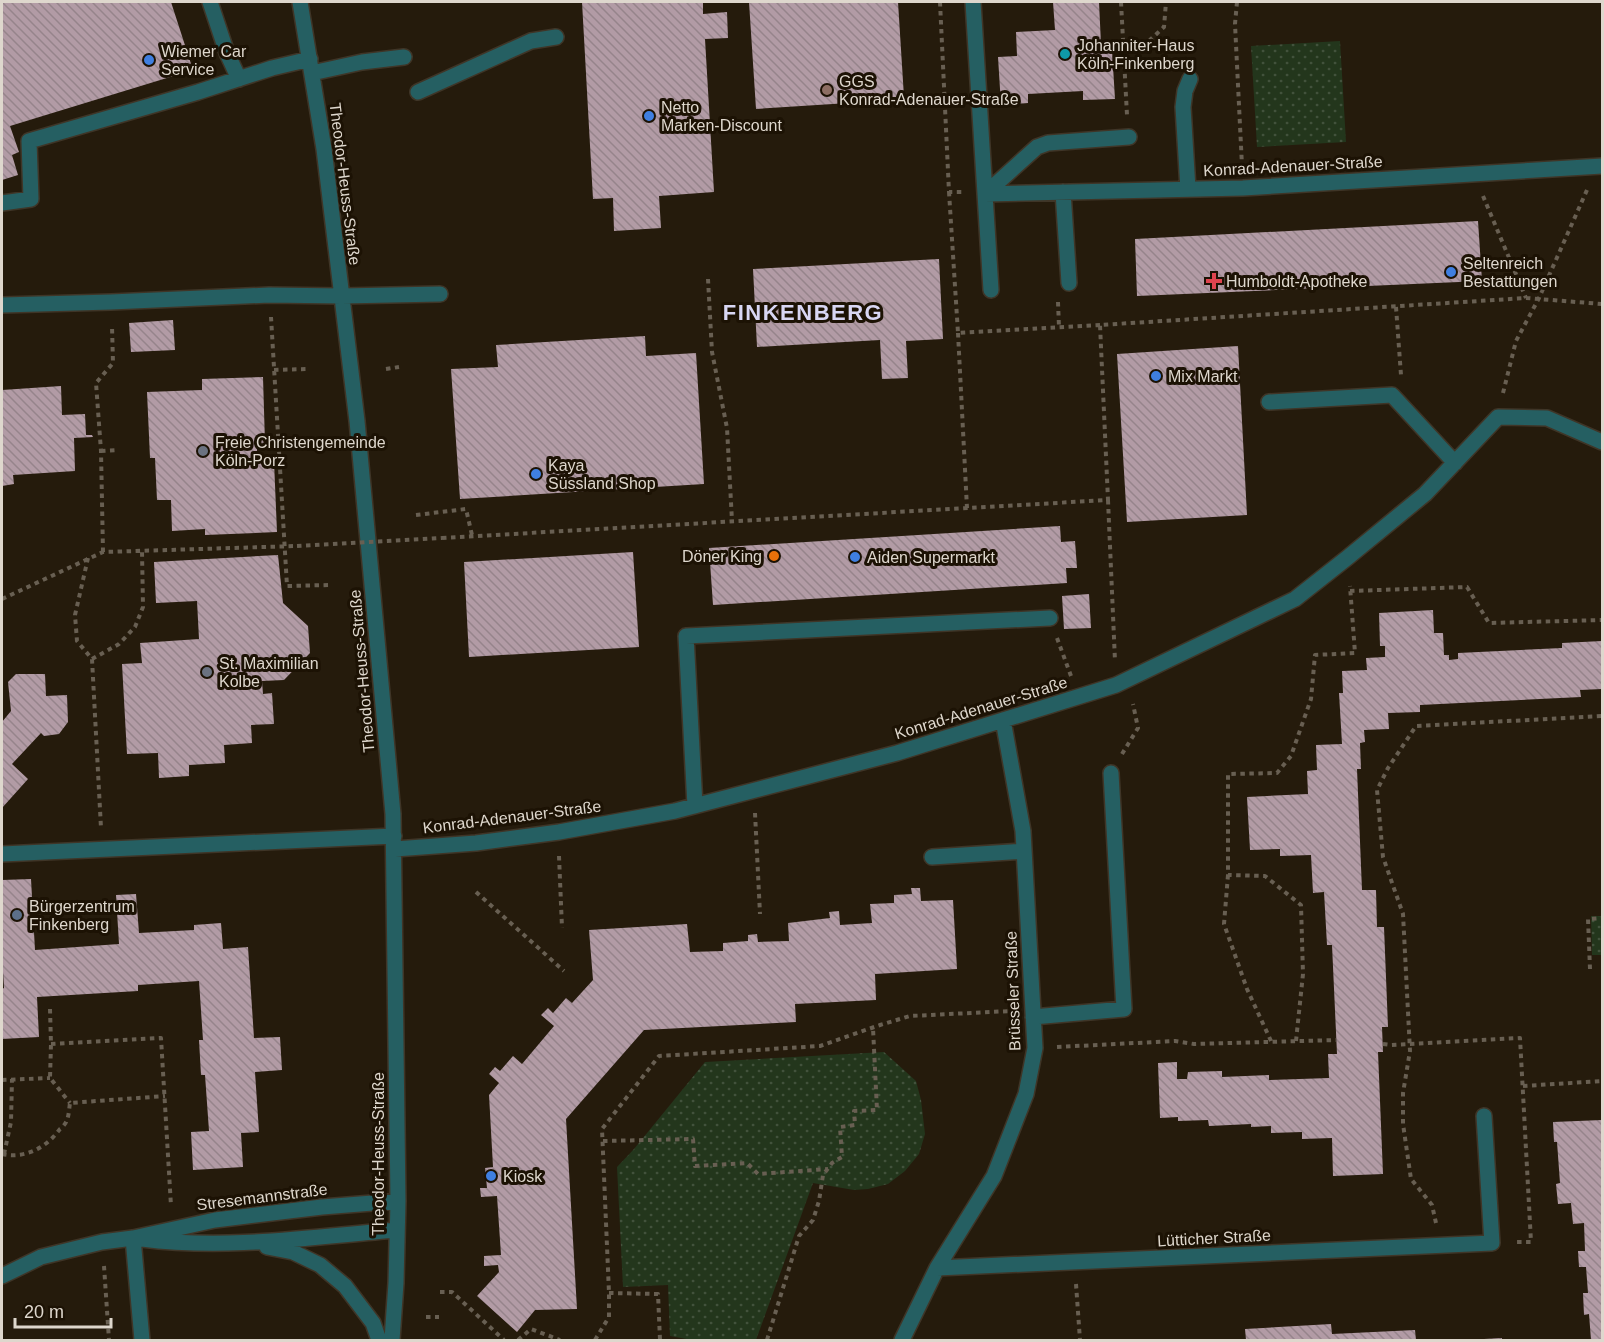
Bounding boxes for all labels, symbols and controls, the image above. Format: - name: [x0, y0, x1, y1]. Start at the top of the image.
- place label: Johanniter-Haus Köln-Finkenberg: [1077, 37, 1194, 72]
- place label: Wiemer Car Service: [161, 43, 247, 78]
- marker: Johanniter-Haus Köln-Finkenberg: [1058, 47, 1072, 61]
- marker: Wiemer Car Service: [142, 53, 156, 67]
- place label: GGS Konrad-Adenauer-Straße: [839, 73, 1019, 108]
- marker: GGS Konrad-Adenauer-Straße: [820, 83, 834, 97]
- place label: Netto Marken-Discount: [661, 99, 782, 134]
- street label: Theodor-Heuss-Straße: [327, 102, 363, 266]
- marker: Netto Marken-Discount: [642, 109, 656, 123]
- street label: Konrad-Adenauer-Straße: [1203, 153, 1383, 179]
- place label: Seltenreich Bestattungen: [1463, 255, 1557, 290]
- marker: Seltenreich Bestattungen: [1444, 265, 1458, 279]
- place label: Humboldt-Apotheke: [1226, 273, 1368, 290]
- marker: Humboldt-Apotheke: [1207, 274, 1221, 288]
- district label: FINKENBERG: [723, 300, 883, 325]
- place label: Mix Markt: [1168, 368, 1238, 385]
- marker: Mix Markt: [1149, 369, 1163, 383]
- place label: Freie Christengemeinde Köln-Porz: [215, 434, 386, 469]
- marker: Freie Christengemeinde Köln-Porz: [196, 444, 210, 458]
- place label: Kaya Süssland Shop: [548, 457, 656, 492]
- marker: Kaya Süssland Shop: [529, 467, 543, 481]
- place label: Döner King: [682, 548, 762, 565]
- marker: Döner King: [767, 549, 781, 563]
- place label: Aiden Supermarkt: [867, 549, 996, 566]
- marker: Aiden Supermarkt: [848, 550, 862, 564]
- street label: Theodor-Heuss-Straße: [346, 589, 378, 753]
- place label: St. Maximilian Kolbe: [219, 655, 319, 690]
- marker: St. Maximilian Kolbe: [200, 665, 214, 679]
- street label: Konrad-Adenauer-Straße: [893, 674, 1069, 742]
- street label: Konrad-Adenauer-Straße: [422, 798, 602, 836]
- place label: Bürgerzentrum Finkenberg: [29, 898, 135, 933]
- marker: Bürgerzentrum Finkenberg: [10, 908, 24, 922]
- street label: Brüsseler Straße: [1002, 931, 1024, 1051]
- street label: Theodor-Heuss-Straße: [370, 1072, 387, 1236]
- place label: Kiosk: [503, 1168, 543, 1185]
- marker: Kiosk: [484, 1169, 498, 1183]
- street label: Stresemannstraße: [196, 1181, 328, 1213]
- street label: Lütticher Straße: [1157, 1227, 1271, 1249]
- scale bar: [15, 1291, 111, 1329]
- text: 20 m: [24, 1302, 64, 1322]

